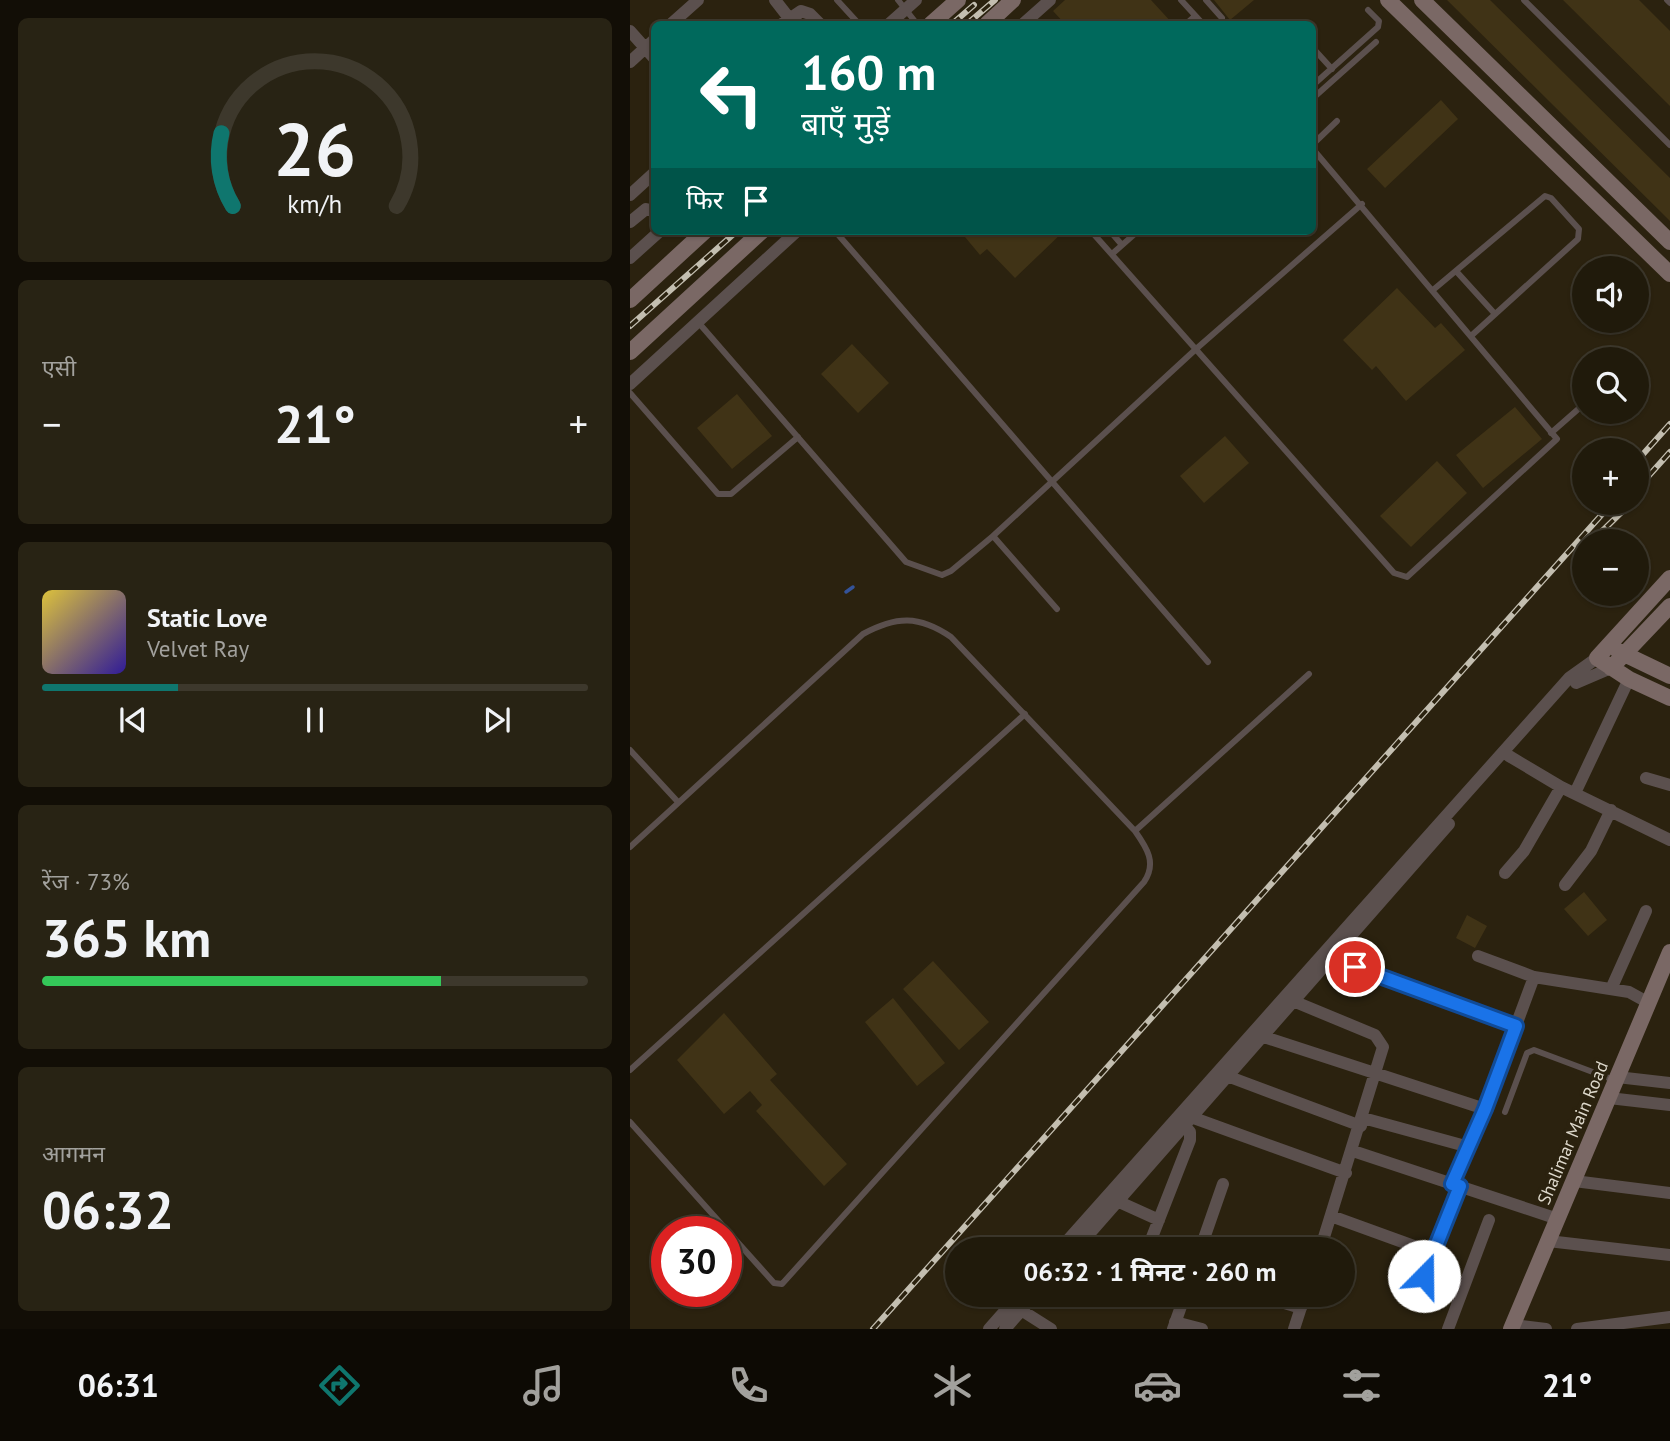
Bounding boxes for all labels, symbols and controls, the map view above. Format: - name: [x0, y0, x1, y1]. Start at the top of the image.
- text: 160 m: [801, 40, 936, 104]
- icon: left: [686, 49, 777, 140]
- text: 26: [274, 102, 356, 196]
- text: बाएँ मुड़ें: [801, 102, 890, 144]
- icon: arrive: [737, 182, 775, 220]
- text: फिर: [686, 183, 723, 216]
- text: km/h: [288, 188, 342, 220]
- map controls: [1572, 256, 1649, 606]
- button: sound: [1572, 256, 1649, 333]
- button: search: [1572, 347, 1649, 424]
- text: एसी: [42, 353, 76, 382]
- text: 21°: [274, 390, 356, 457]
- text: −: [42, 399, 61, 448]
- text: +: [569, 399, 588, 448]
- button: +: [1572, 438, 1649, 515]
- button: −: [1572, 529, 1649, 606]
- text: Static Love: [147, 601, 268, 634]
- text: Velvet Ray: [147, 634, 249, 663]
- icon: previous: [114, 701, 152, 739]
- icon: pause: [296, 701, 334, 739]
- icon: next: [478, 701, 516, 739]
- text: रेंज · 73%: [42, 867, 130, 896]
- text: 365 km: [42, 904, 211, 971]
- pin: [1325, 937, 1385, 997]
- icon: arrive: [1336, 948, 1374, 986]
- street label: Shalimar Main Road: [1532, 1058, 1613, 1208]
- text: आगमन: [42, 1139, 105, 1168]
- text: 06:32: [42, 1176, 174, 1243]
- speed limit sign: 30: [651, 1216, 742, 1307]
- position arrow: [1387, 1239, 1461, 1313]
- text: 06:32 · 1 मिनट · 260 m: [1023, 1255, 1277, 1288]
- icon: directions: [315, 1361, 364, 1410]
- icon: music: [519, 1361, 568, 1410]
- icon: phone: [724, 1361, 773, 1410]
- icon: climate: [928, 1361, 977, 1410]
- icon: car: [1133, 1361, 1182, 1410]
- icon: filters: [1337, 1361, 1386, 1410]
- text: 06:31: [78, 1364, 159, 1406]
- text: 21°: [1542, 1364, 1592, 1406]

